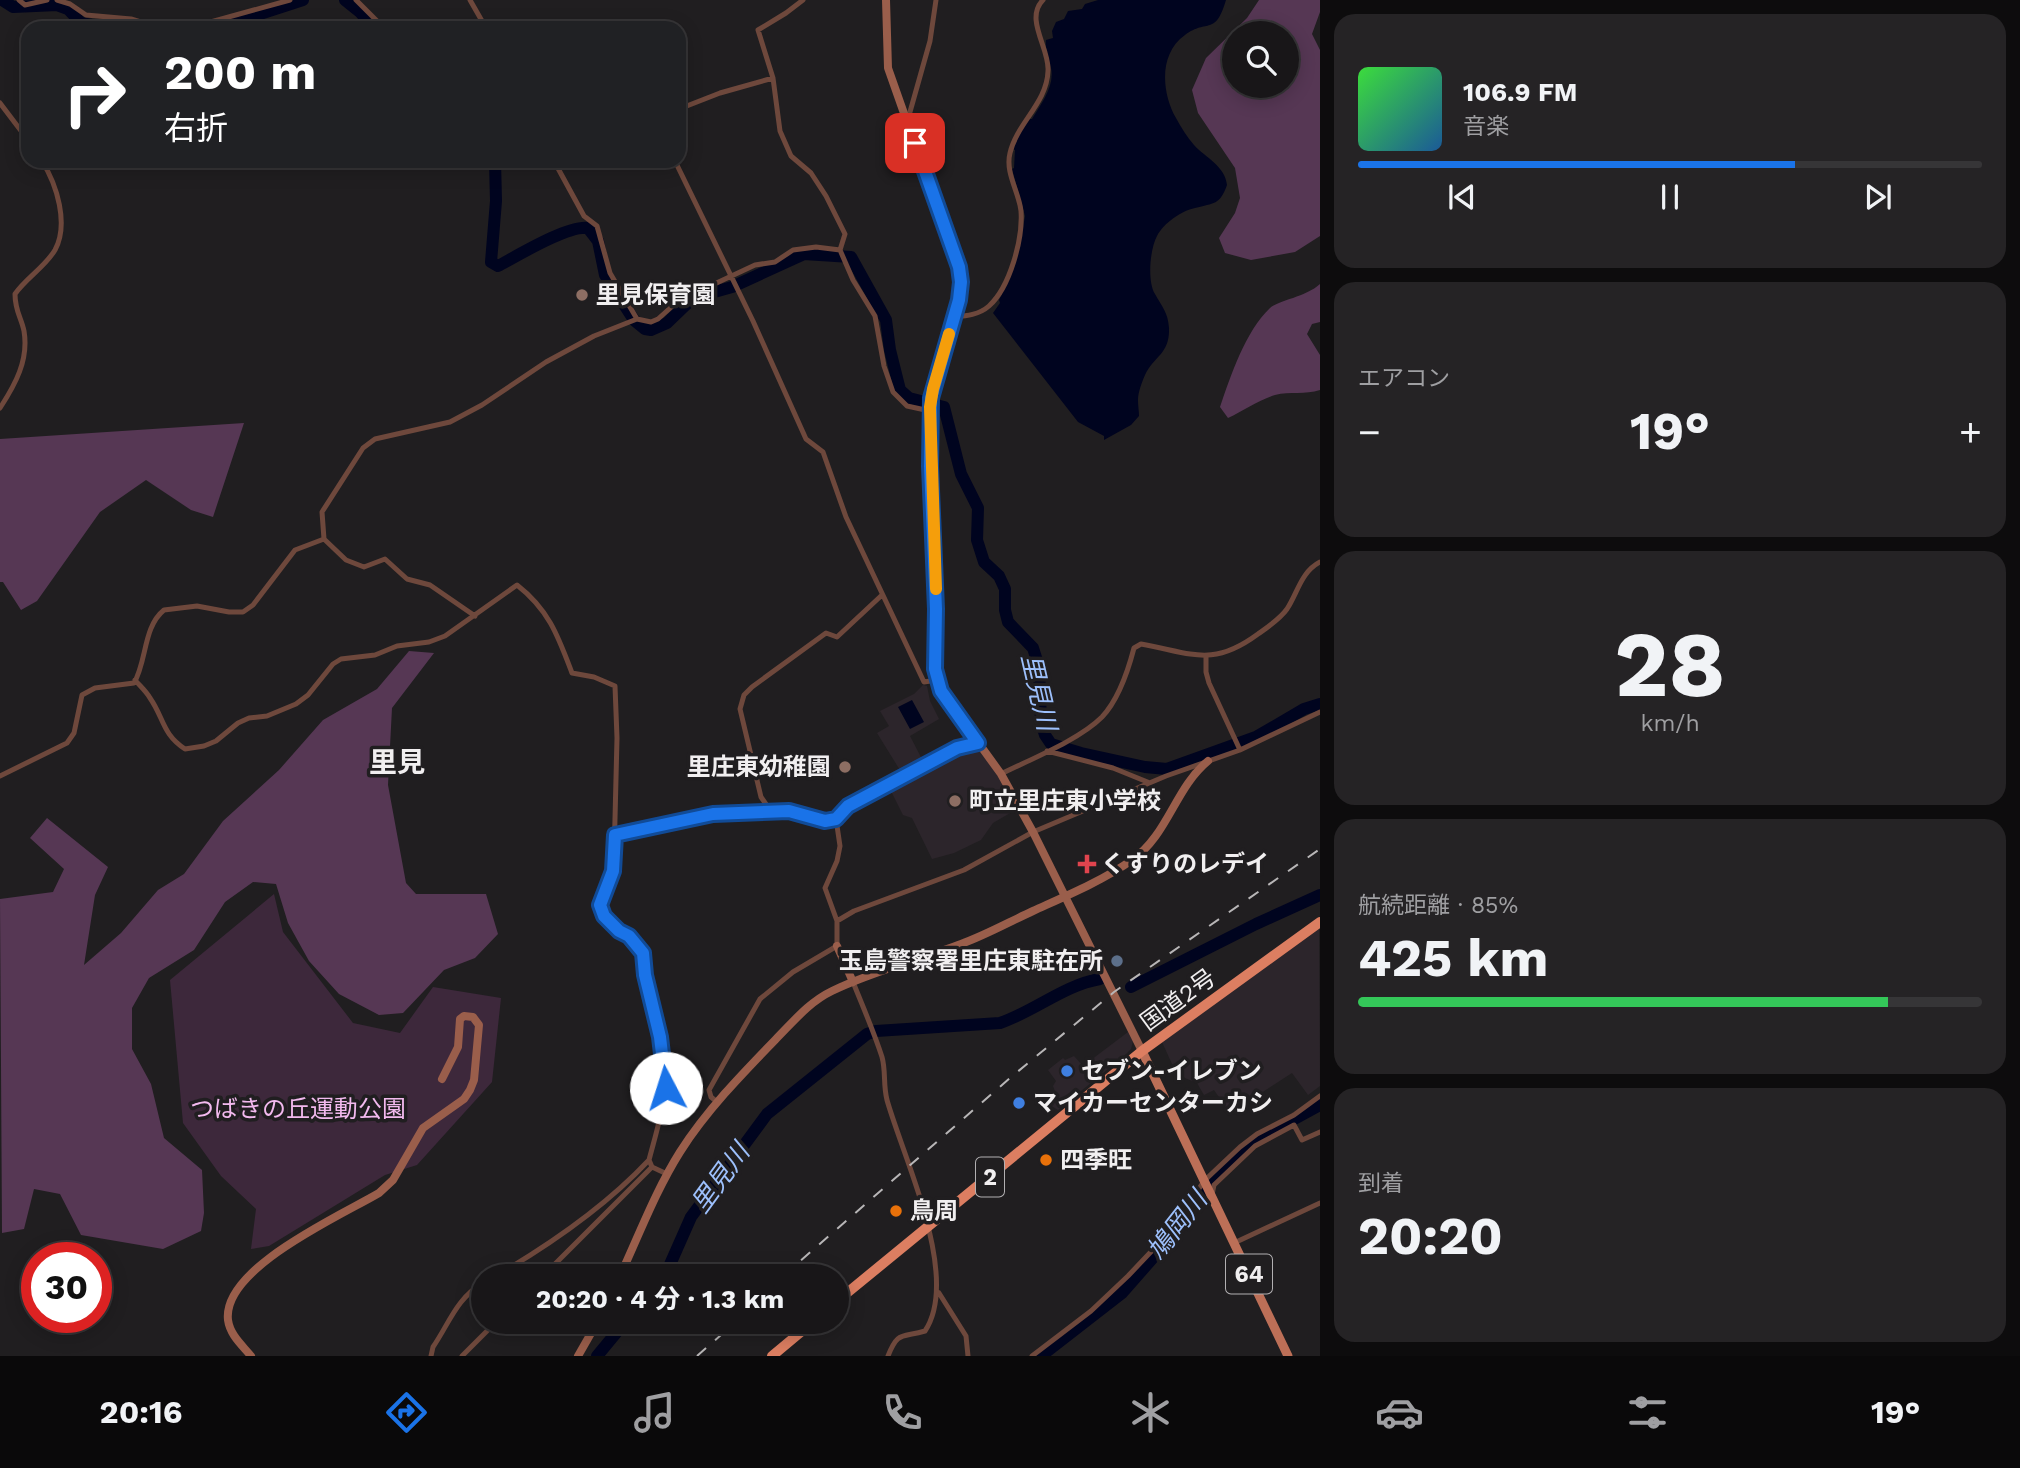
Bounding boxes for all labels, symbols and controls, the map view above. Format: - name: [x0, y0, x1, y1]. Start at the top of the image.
- map controls: [1222, 21, 1299, 98]
- button: search: [1222, 21, 1299, 98]
- text: 200 m: [164, 43, 316, 101]
- icon: right: [49, 49, 140, 140]
- text: 106.9 FM: [1463, 77, 1578, 107]
- text: 右折: [164, 109, 228, 147]
- pin: [885, 113, 945, 173]
- text: 音楽: [1463, 113, 1509, 140]
- icon: arrive: [896, 124, 934, 162]
- icon: previous: [1443, 178, 1481, 216]
- icon: pause: [1651, 178, 1689, 216]
- icon: next: [1859, 178, 1897, 216]
- place label: 里見保育園: [596, 281, 716, 309]
- marker: 里見保育園: [574, 287, 590, 303]
- text: エアコン: [1358, 365, 1450, 392]
- text: 19°: [1630, 401, 1710, 462]
- text: −: [1358, 410, 1381, 454]
- text: +: [1959, 410, 1982, 454]
- text: 28: [1614, 611, 1726, 718]
- water label: 里見川: [1016, 651, 1063, 736]
- text: km/h: [1640, 710, 1700, 737]
- district label: 里見: [369, 746, 425, 779]
- place label: 里庄東幼稚園: [687, 753, 831, 781]
- marker: 里庄東幼稚園: [837, 759, 853, 775]
- place label: 町立里庄東小学校: [969, 787, 1161, 815]
- marker: 町立里庄東小学校: [947, 793, 963, 809]
- place label: くすりのレデイ: [1101, 850, 1269, 878]
- marker: くすりのレデイ: [1079, 856, 1095, 872]
- text: 航続距離 · 85%: [1358, 892, 1518, 919]
- text: 425 km: [1358, 928, 1548, 989]
- place label: 玉島警察署里庄東駐在所: [839, 947, 1103, 975]
- marker: 玉島警察署里庄東駐在所: [1109, 953, 1125, 969]
- street label: 国道2号: [1135, 963, 1221, 1037]
- position arrow: [629, 1051, 703, 1125]
- place label: セブン-イレブン: [1081, 1057, 1262, 1085]
- marker: セブン-イレブン: [1059, 1063, 1075, 1079]
- place label: マイカーセンターカシ: [1033, 1089, 1273, 1117]
- park label: つばきの丘運動公園: [190, 1095, 406, 1123]
- marker: マイカーセンターカシ: [1011, 1095, 1027, 1111]
- water label: 里見川: [685, 1135, 757, 1218]
- place label: 四季旺: [1060, 1146, 1132, 1174]
- marker: 四季旺: [1038, 1152, 1054, 1168]
- road number: 2: [976, 1158, 1004, 1196]
- text: 到着: [1358, 1170, 1404, 1197]
- water label: 鳩岡川: [1141, 1183, 1215, 1265]
- place label: 鳥周: [910, 1197, 958, 1225]
- marker: 鳥周: [888, 1203, 904, 1219]
- text: 20:20: [1358, 1206, 1503, 1267]
- speed limit sign: 30: [21, 1242, 112, 1333]
- road number: 64: [1226, 1254, 1272, 1294]
- text: 20:20 · 4 分 · 1.3 km: [536, 1284, 784, 1314]
- icon: directions: [382, 1388, 431, 1437]
- icon: music: [630, 1388, 679, 1437]
- icon: phone: [878, 1388, 927, 1437]
- icon: climate: [1126, 1388, 1175, 1437]
- icon: car: [1375, 1388, 1424, 1437]
- icon: filters: [1623, 1388, 1672, 1437]
- text: 20:16: [100, 1393, 182, 1431]
- text: 19°: [1871, 1393, 1920, 1431]

